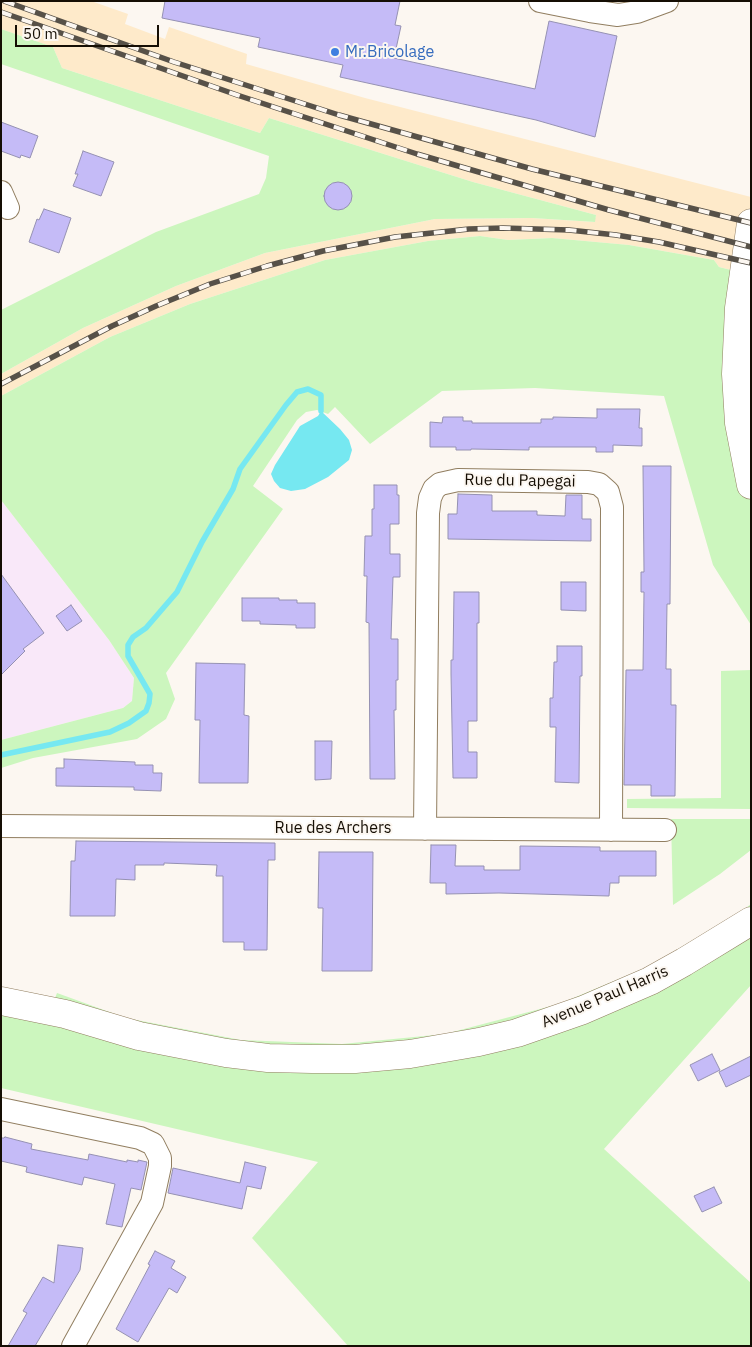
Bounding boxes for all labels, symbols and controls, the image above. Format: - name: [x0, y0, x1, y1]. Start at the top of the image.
- scale bar: [18, 15, 161, 47]
- text: 50 m: [23, 24, 58, 43]
- place label: Mr.Bricolage: [345, 42, 434, 62]
- marker: Mr.Bricolage: [329, 46, 341, 58]
- street label: Rue du Papegai: [464, 470, 576, 492]
- street label: Rue des Archers: [274, 818, 392, 838]
- street label: Avenue Paul Harris: [539, 962, 671, 1032]

